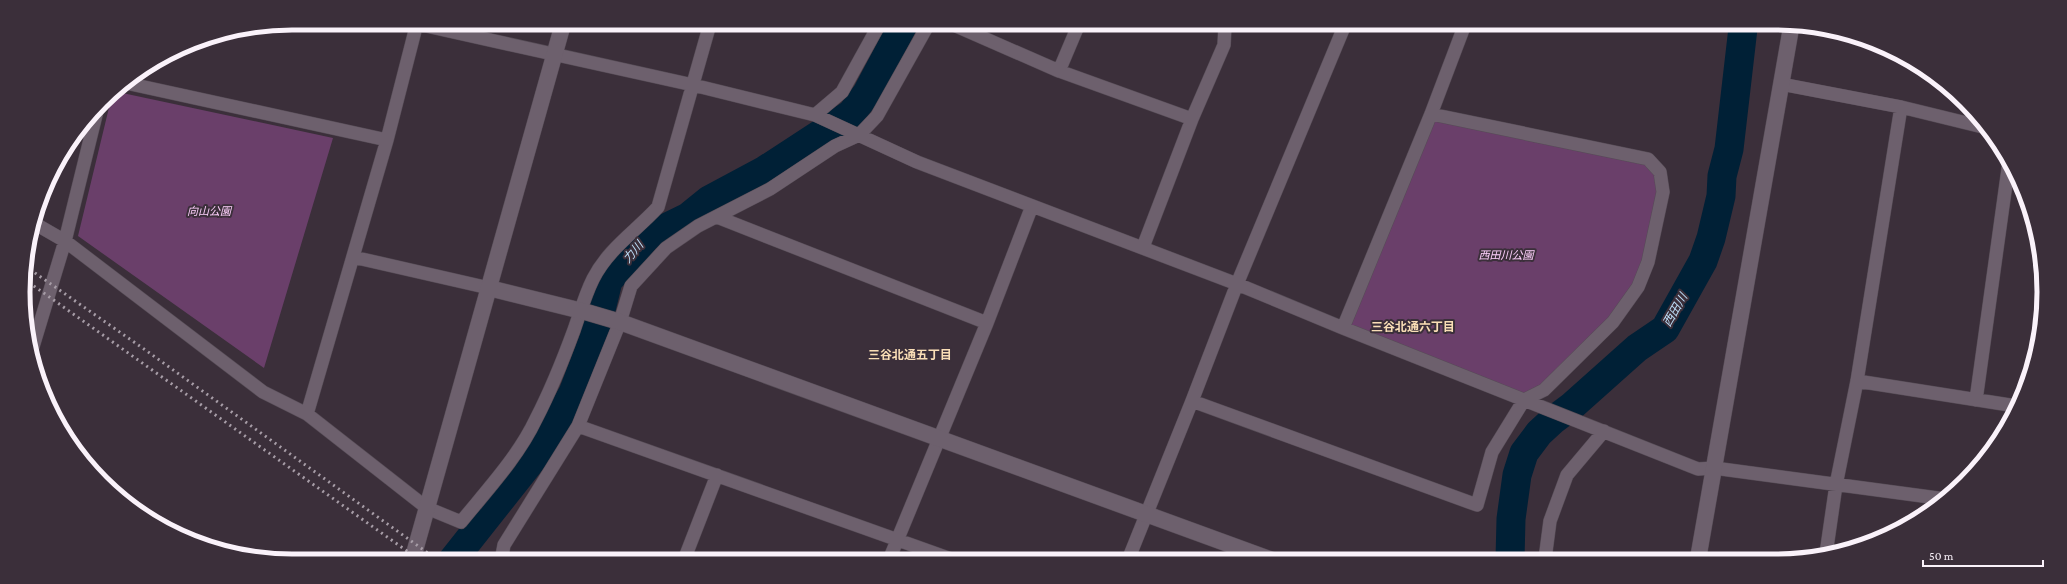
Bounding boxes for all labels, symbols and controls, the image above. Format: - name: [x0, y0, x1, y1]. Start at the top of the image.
- park label: 向山公園: [187, 205, 233, 217]
- water label: 力川: [620, 237, 647, 266]
- park label: 西田川公園: [1479, 249, 1535, 261]
- water label: 西田川: [1660, 289, 1691, 329]
- district label: 三谷北通六丁目: [1371, 320, 1455, 334]
- district label: 三谷北通五丁目: [868, 348, 952, 362]
- scale bar: [1923, 542, 2043, 568]
- text: 50 m: [1929, 549, 1954, 563]

